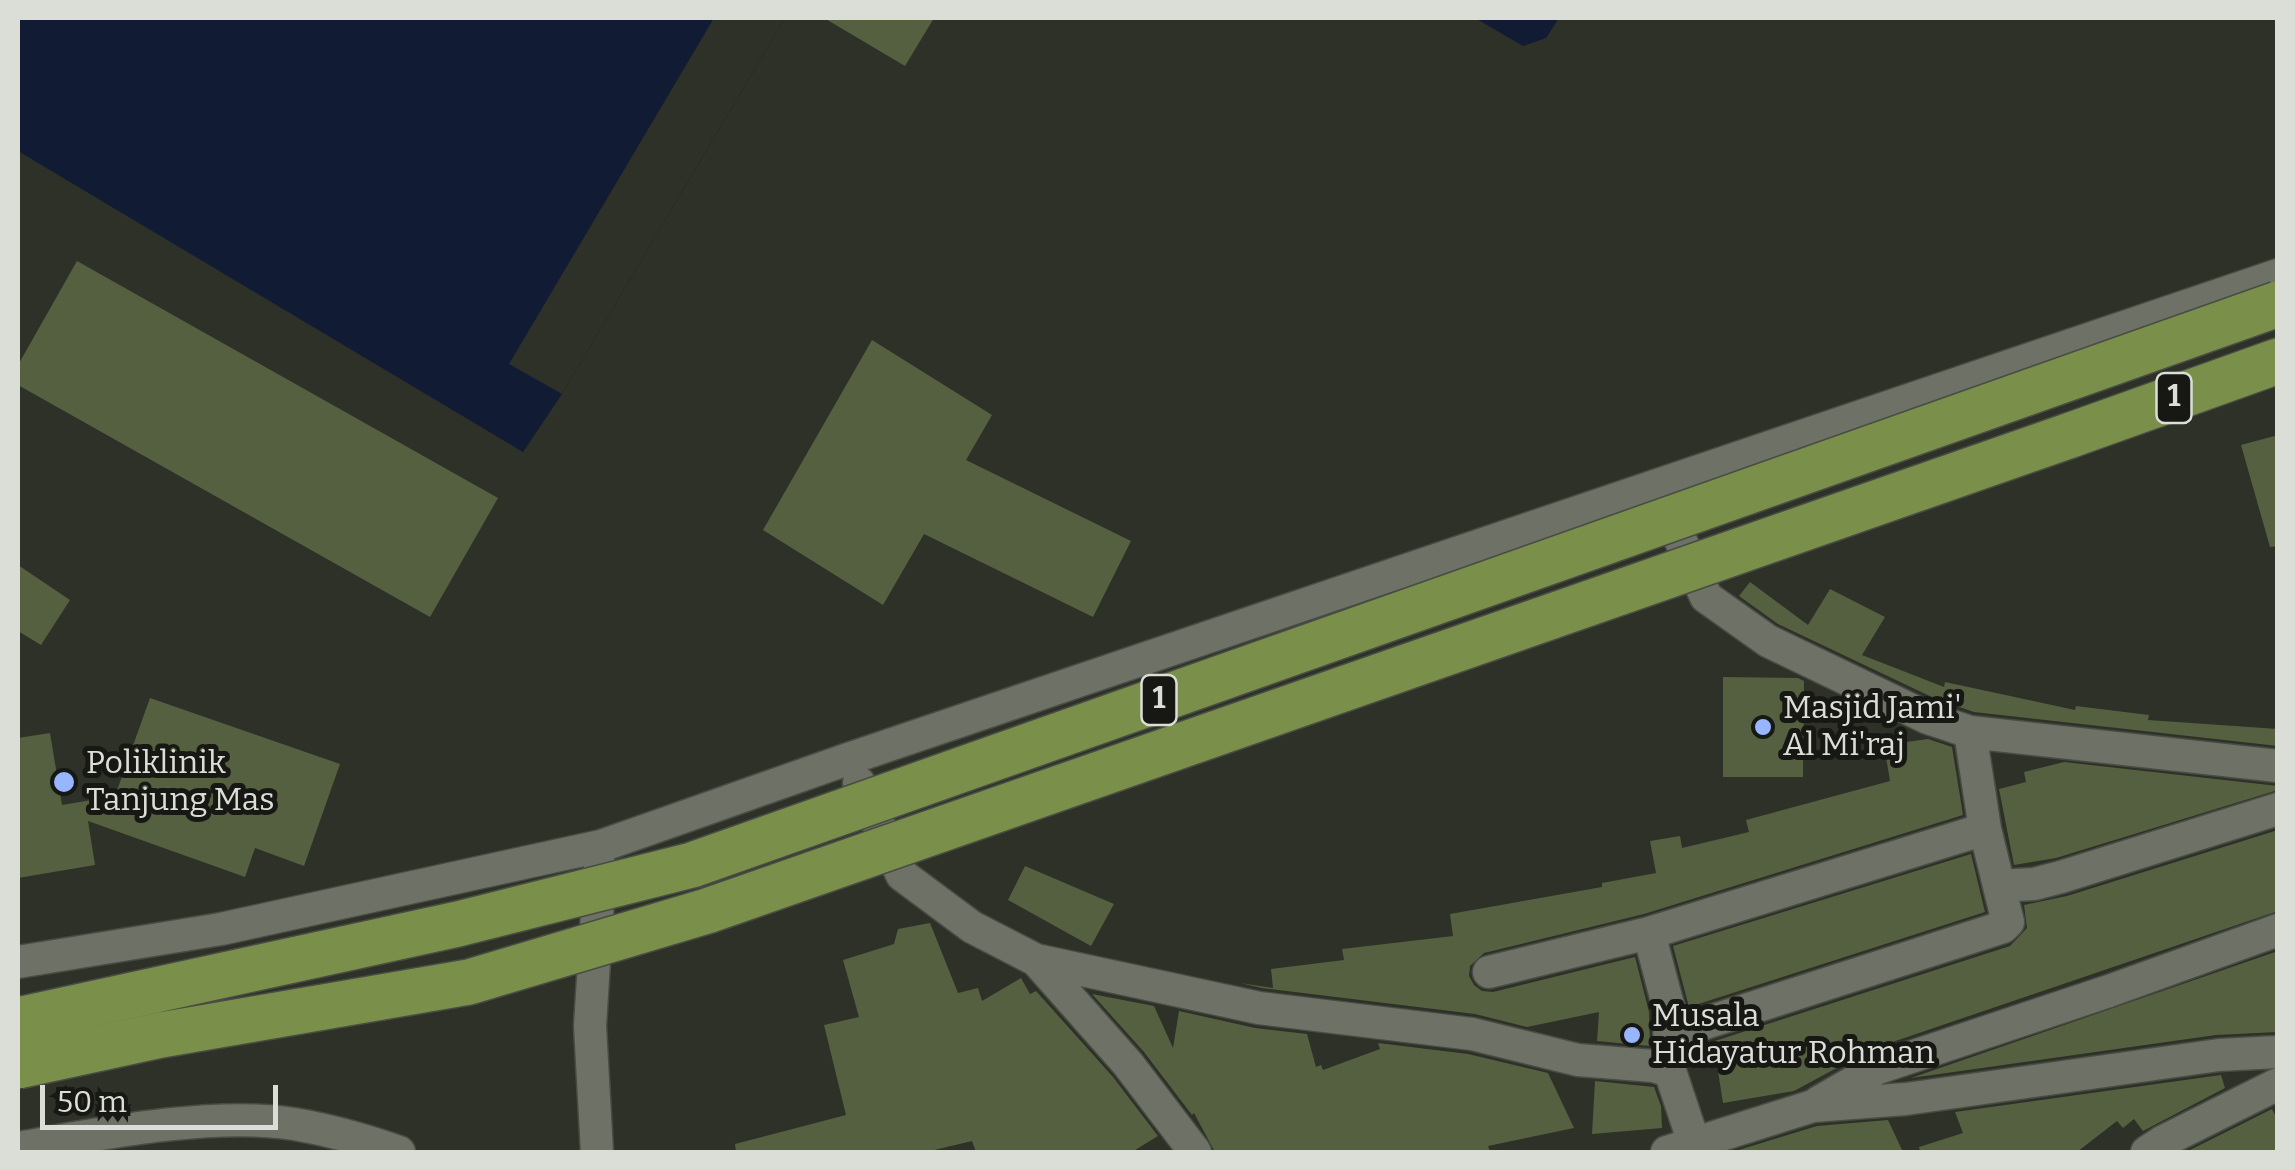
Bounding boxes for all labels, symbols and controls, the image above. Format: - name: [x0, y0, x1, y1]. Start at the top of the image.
- road number: 1: [2156, 373, 2192, 423]
- road number: 1: [1142, 675, 1176, 725]
- place label: Masjid Jami' Al Mi'raj: [1783, 690, 1962, 765]
- marker: Masjid Jami' Al Mi'raj: [1752, 716, 1774, 738]
- place label: Poliklinik Tanjung Mas: [86, 745, 275, 820]
- marker: Poliklinik Tanjung Mas: [51, 769, 77, 795]
- place label: Musala Hidayatur Rohman: [1652, 998, 1935, 1073]
- marker: Musala Hidayatur Rohman: [1621, 1024, 1643, 1046]
- scale bar: [45, 1065, 282, 1127]
- text: 50 m: [57, 1084, 127, 1120]

